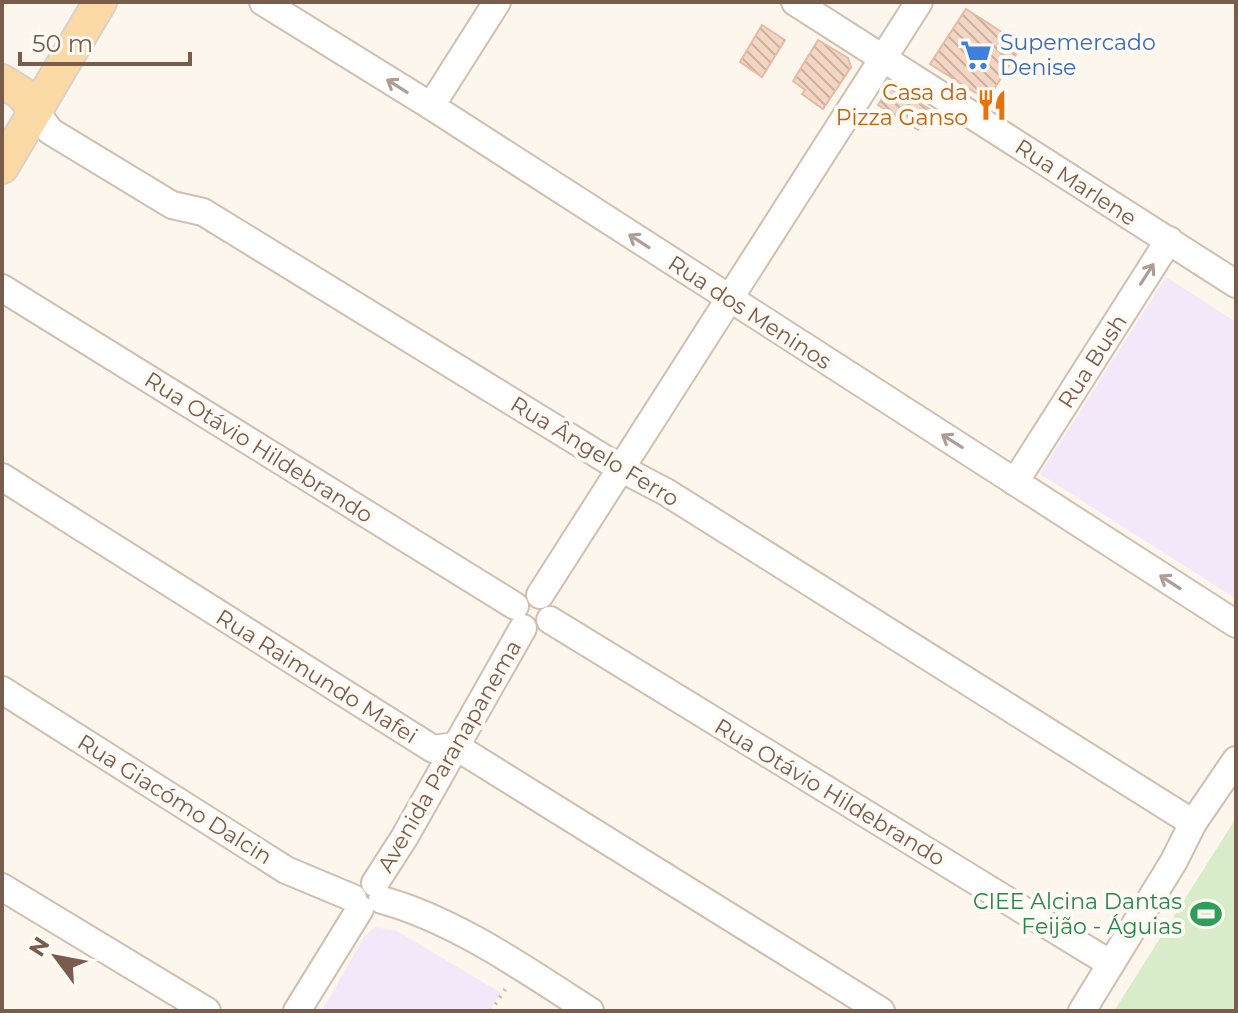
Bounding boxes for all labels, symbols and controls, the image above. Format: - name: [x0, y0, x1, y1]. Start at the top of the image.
- scale bar: [20, 16, 190, 66]
- text: 50 m: [32, 29, 93, 58]
- place label: Supemercado Denise: [1000, 29, 1156, 81]
- supermarket icon: Supemercado Denise: [959, 38, 993, 72]
- one-way arrow: [386, 77, 409, 93]
- place label: Casa da Pizza Ganso: [836, 79, 968, 131]
- restaurant icon: Casa da Pizza Ganso: [975, 88, 1009, 122]
- street label: Rua Marlene: [1010, 133, 1142, 232]
- one-way arrow: [629, 233, 651, 250]
- street label: Rua dos Meninos: [663, 250, 837, 375]
- one-way arrow: [1140, 263, 1156, 286]
- street label: Rua Bush: [1052, 309, 1133, 413]
- street label: Rua Otávio Hildebrando: [140, 366, 378, 529]
- street label: Rua Ângelo Ferro: [506, 390, 684, 512]
- one-way arrow: [941, 432, 964, 448]
- one-way arrow: [1159, 573, 1182, 589]
- street label: Rua Raimundo Mafei: [211, 603, 422, 749]
- street label: Avenida Paranapanema: [372, 635, 527, 877]
- street label: Rua Otávio Hildebrando: [710, 713, 950, 872]
- street label: Rua Giacómo Dalcin: [72, 729, 277, 870]
- place label: CIEE Alcina Dantas Feijão - Águias: [973, 888, 1182, 940]
- sports icon: CIEE Alcina Dantas Feijão - Águias: [1189, 897, 1223, 931]
- north arrow: [16, 917, 96, 997]
- text: N: [23, 932, 56, 961]

